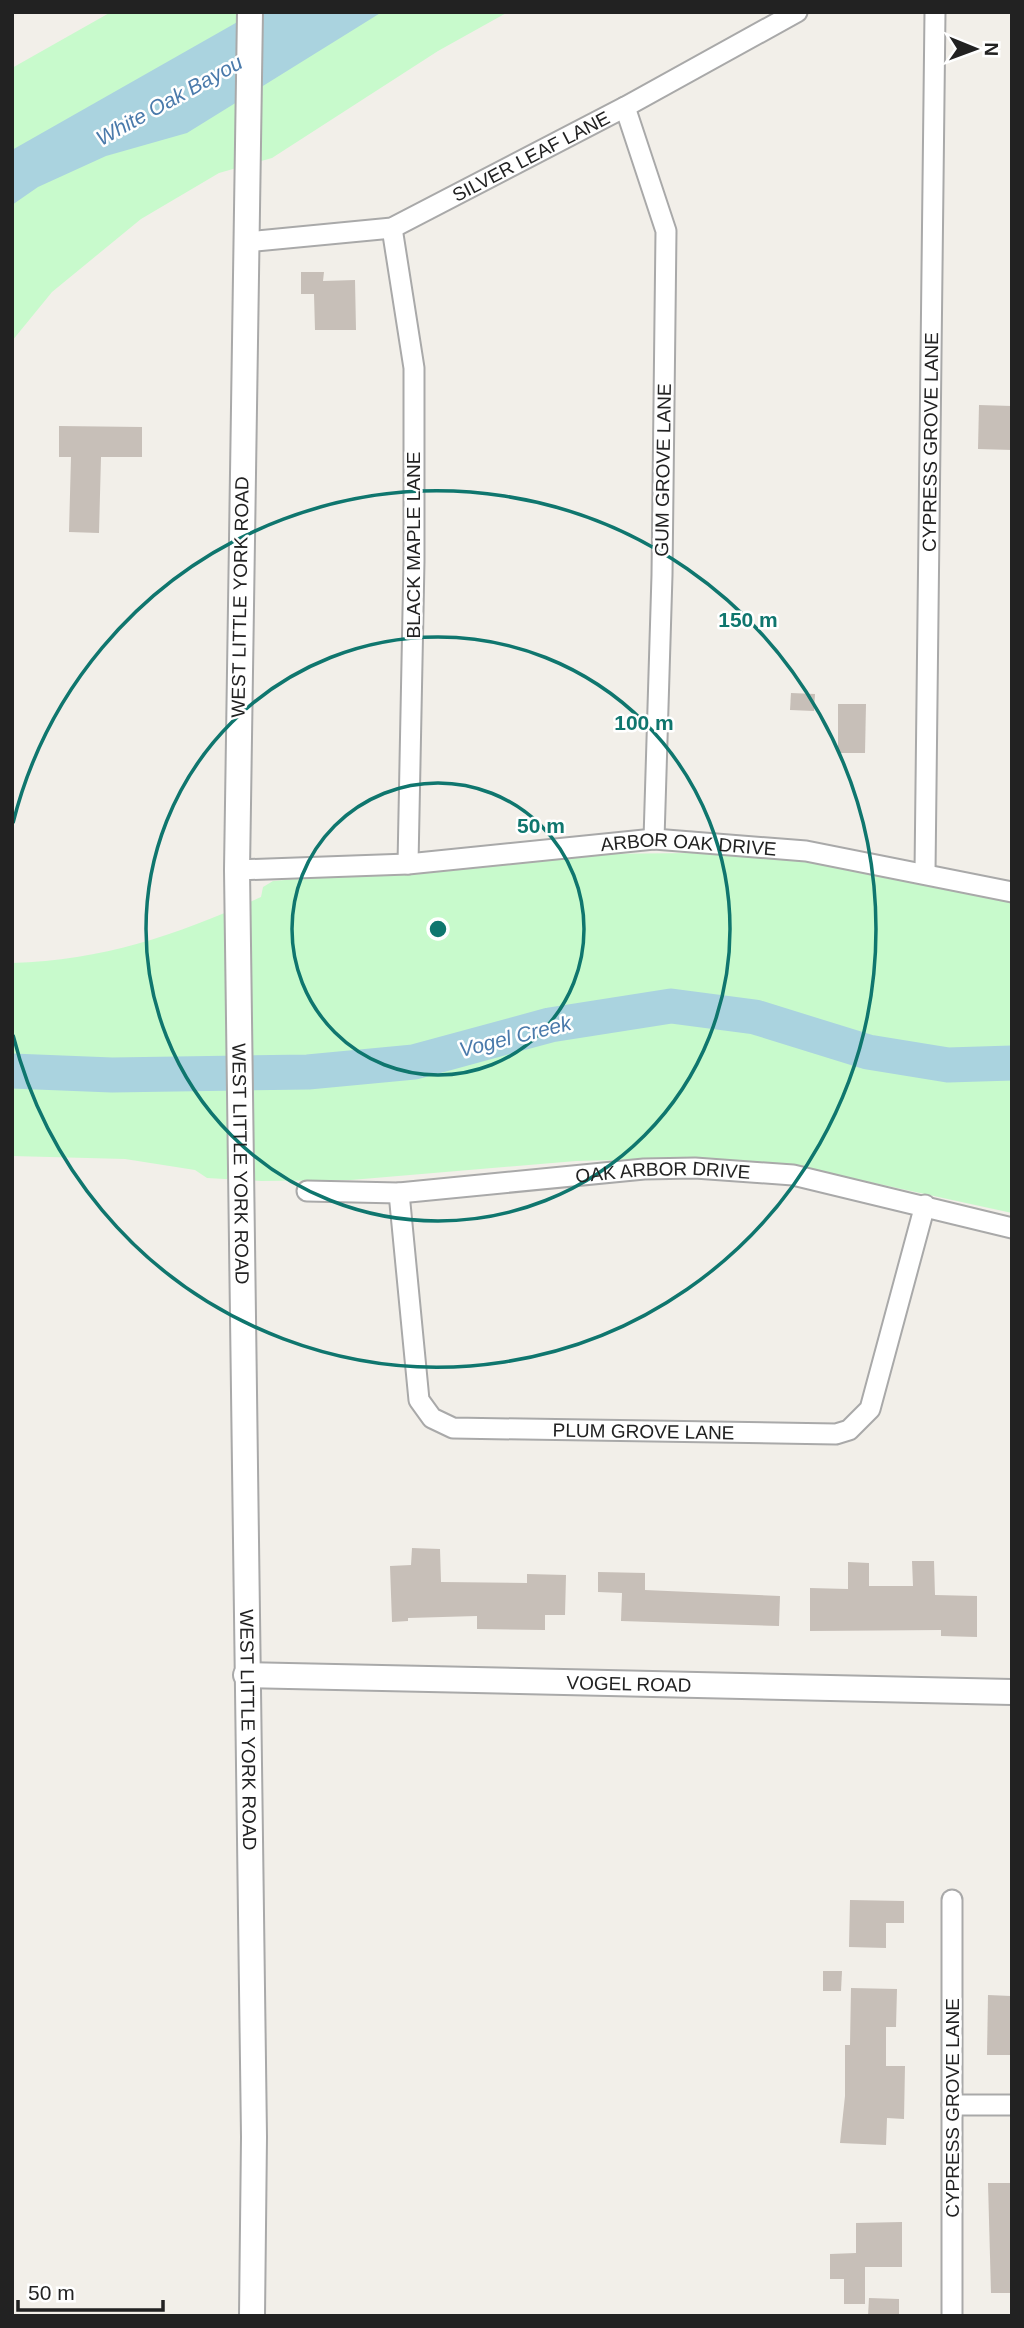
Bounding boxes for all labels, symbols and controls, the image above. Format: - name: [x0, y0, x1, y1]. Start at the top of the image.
- north arrow: [940, 14, 1010, 84]
- text: N: [981, 42, 1002, 56]
- water label: White Oak Bayou: [92, 50, 246, 150]
- street label: SILVER LEAF LANE: [449, 107, 613, 205]
- street label: CYPRESS GROVE LANE: [918, 332, 942, 552]
- street label: GUM GROVE LANE: [651, 383, 675, 557]
- street label: BLACK MAPLE LANE: [403, 452, 424, 638]
- street label: WEST LITTLE YORK ROAD: [227, 476, 253, 718]
- text: 150 m: [718, 608, 778, 631]
- text: 100 m: [614, 711, 674, 734]
- text: 50 m: [517, 814, 565, 837]
- street label: ARBOR OAK DRIVE: [600, 829, 777, 859]
- centre of rings: [426, 917, 450, 941]
- water label: Vogel Creek: [457, 1011, 575, 1061]
- street label: WEST LITTLE YORK ROAD: [229, 1043, 253, 1285]
- street label: OAK ARBOR DRIVE: [574, 1157, 751, 1186]
- street label: PLUM GROVE LANE: [553, 1419, 735, 1443]
- street label: WEST LITTLE YORK ROAD: [236, 1609, 261, 1851]
- street label: VOGEL ROAD: [566, 1672, 692, 1695]
- street label: CYPRESS GROVE LANE: [942, 1998, 963, 2218]
- scale bar: [18, 2268, 163, 2312]
- text: 50 m: [28, 2281, 75, 2304]

